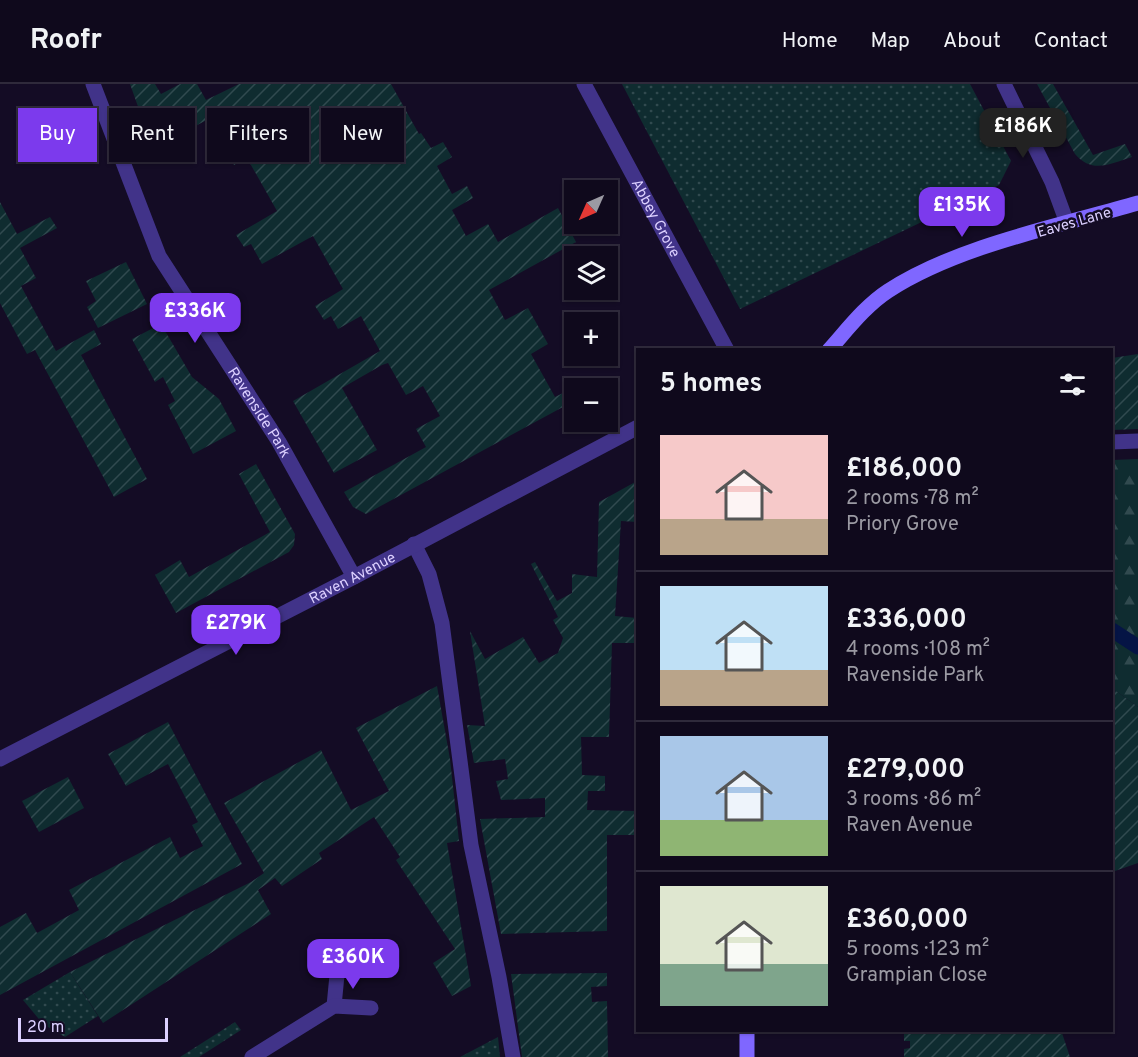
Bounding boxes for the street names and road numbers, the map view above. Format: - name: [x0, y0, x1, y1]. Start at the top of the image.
- street label: Abbey Grove: [626, 176, 683, 261]
- street label: Eaves Lane: [1035, 204, 1114, 243]
- street label: Ravenside Park: [222, 364, 294, 462]
- street label: Raven Avenue: [306, 549, 399, 609]

